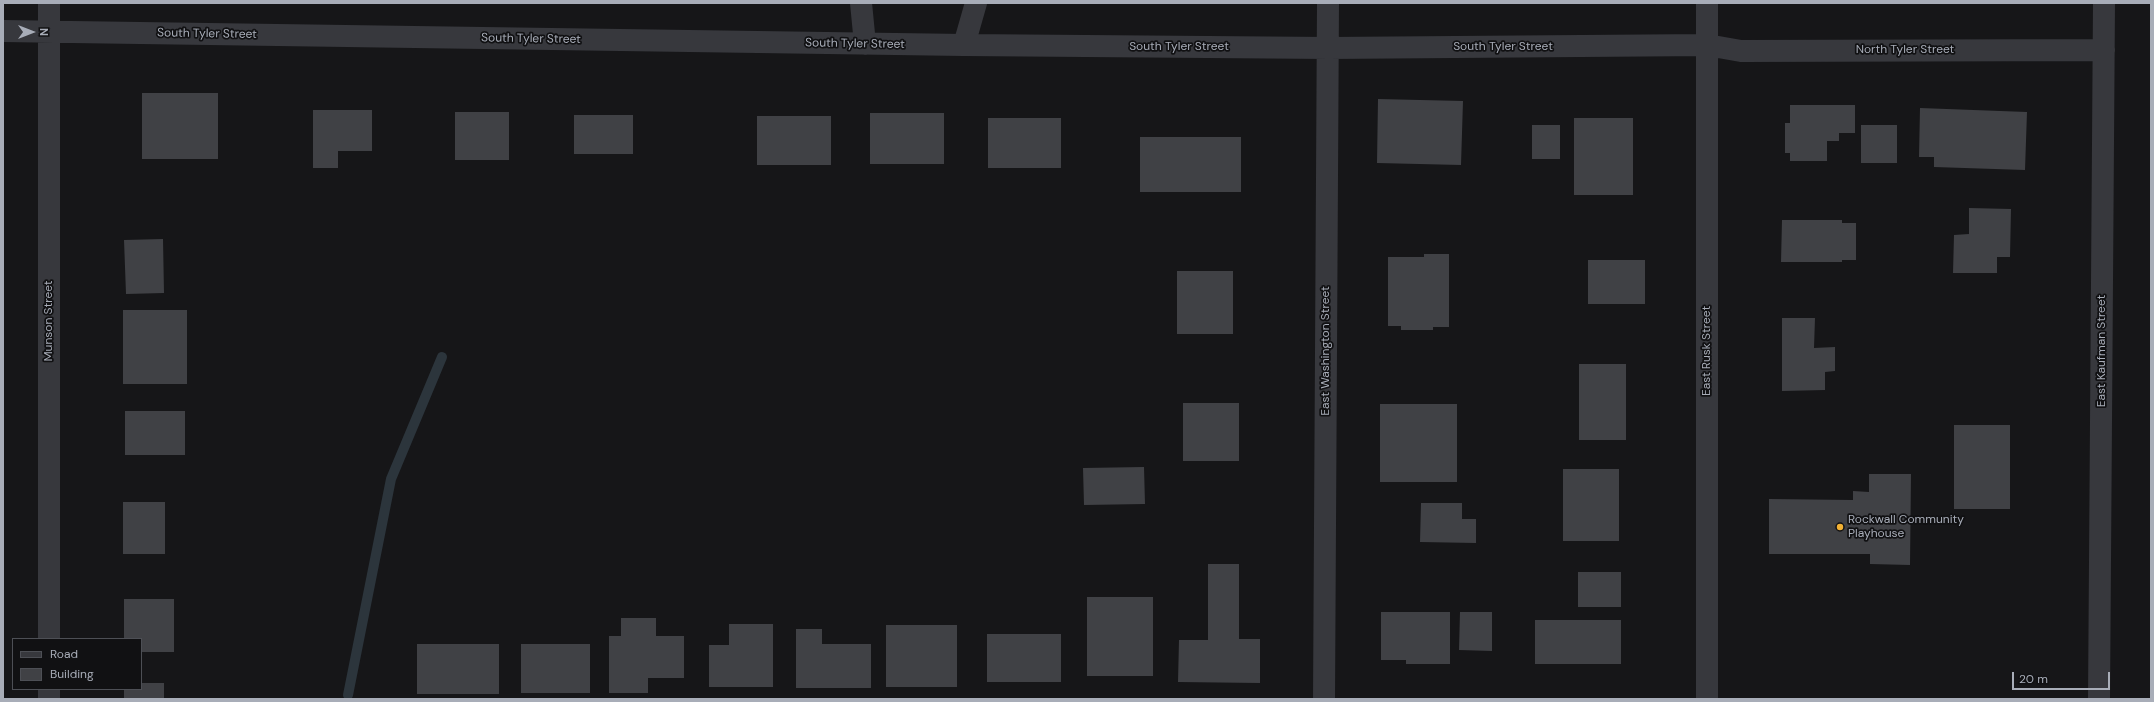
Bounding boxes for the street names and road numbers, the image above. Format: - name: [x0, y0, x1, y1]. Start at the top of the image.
- street label: South Tyler Street: [157, 26, 257, 42]
- street label: South Tyler Street: [481, 31, 581, 47]
- street label: South Tyler Street: [805, 36, 905, 52]
- street label: South Tyler Street: [1129, 40, 1229, 54]
- street label: South Tyler Street: [1453, 40, 1553, 54]
- street label: North Tyler Street: [1856, 43, 1954, 57]
- street label: Munson Street: [42, 280, 56, 362]
- street label: East Washington Street: [1319, 286, 1333, 416]
- street label: East Kaufman Street: [2095, 295, 2109, 407]
- street label: East Rusk Street: [1700, 306, 1714, 396]

